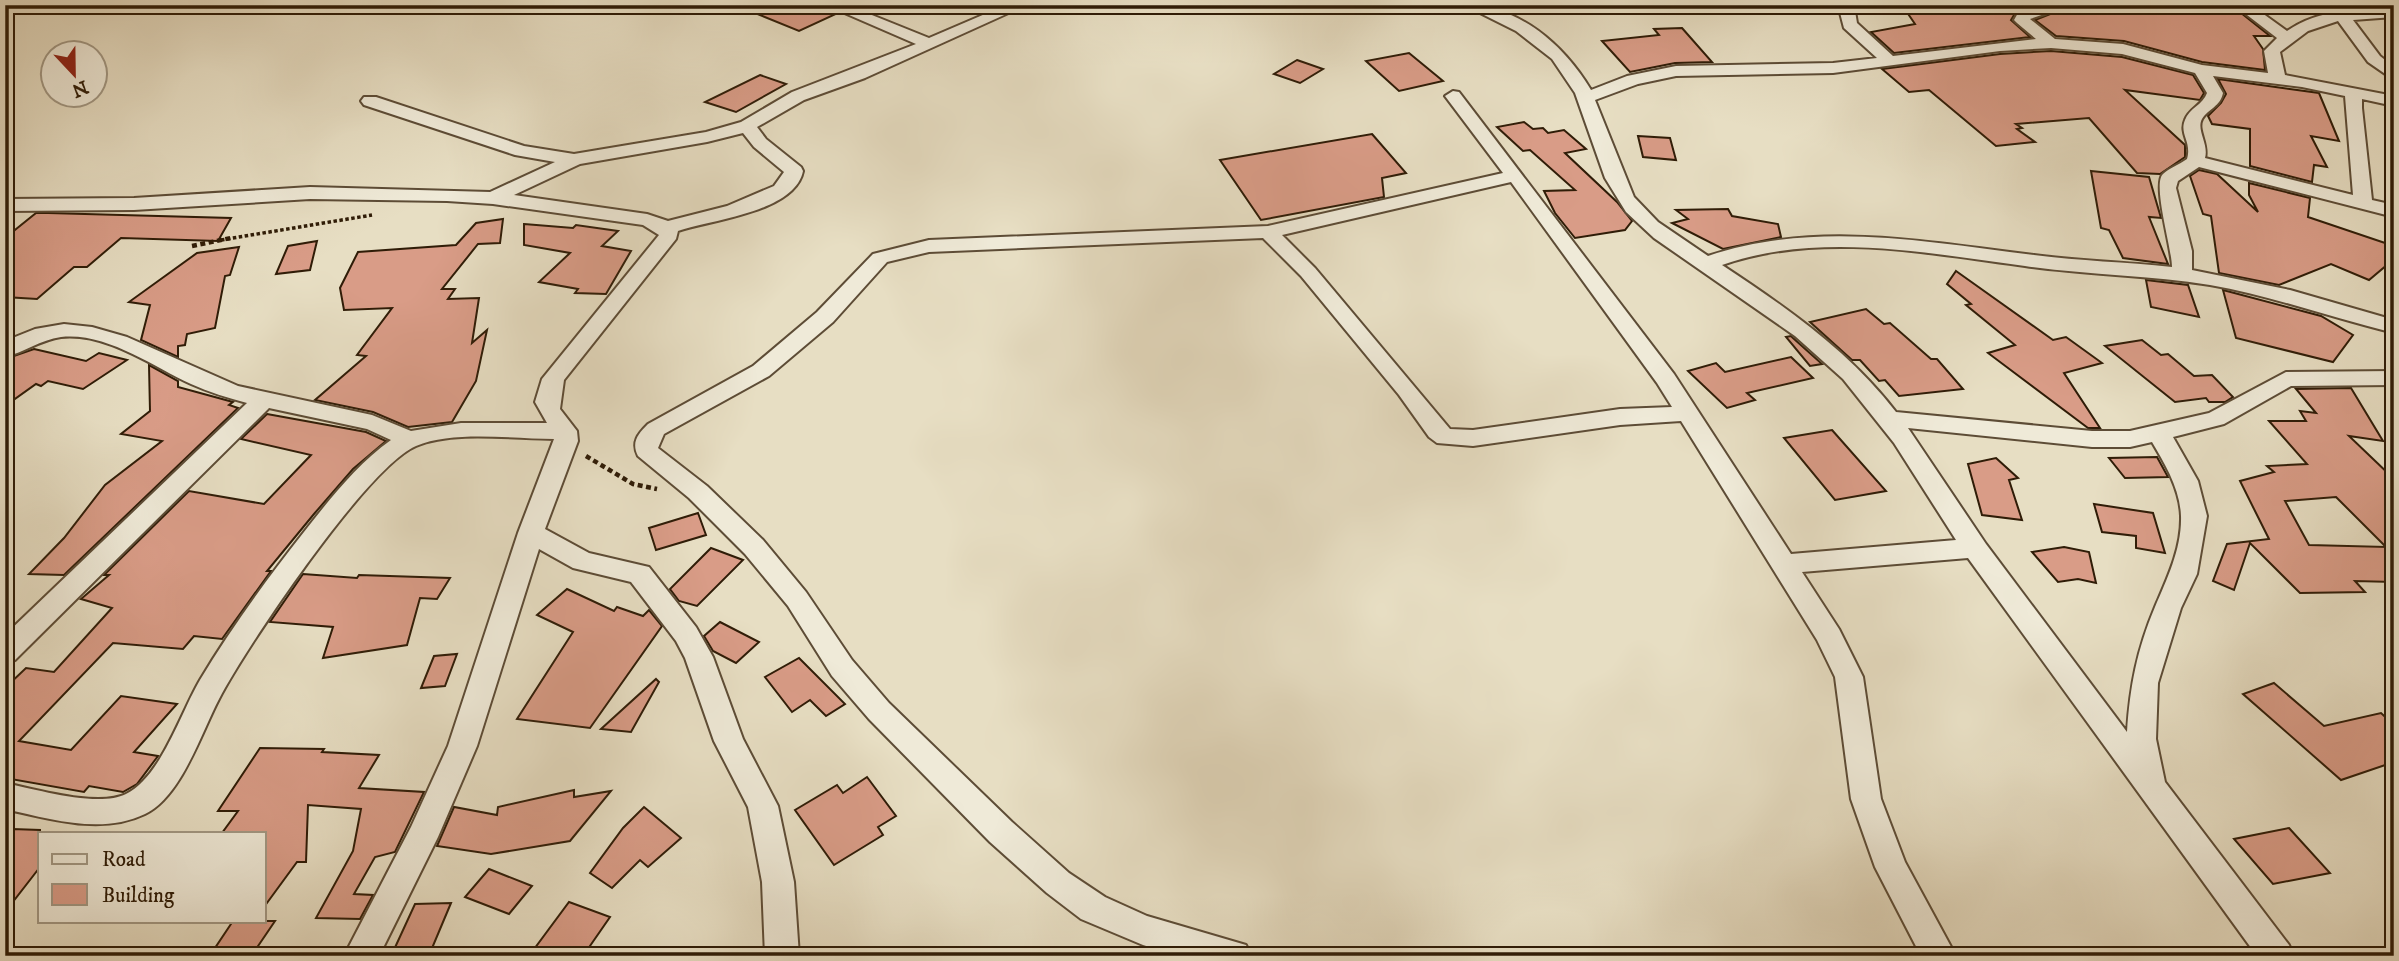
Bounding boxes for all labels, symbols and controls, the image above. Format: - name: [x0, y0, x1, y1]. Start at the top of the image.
- north arrow: [38, 38, 108, 108]
- text: N: [68, 75, 91, 102]
- legend: [38, 832, 266, 922]
- text: Road: [102, 847, 146, 873]
- text: Building: [102, 883, 175, 909]

